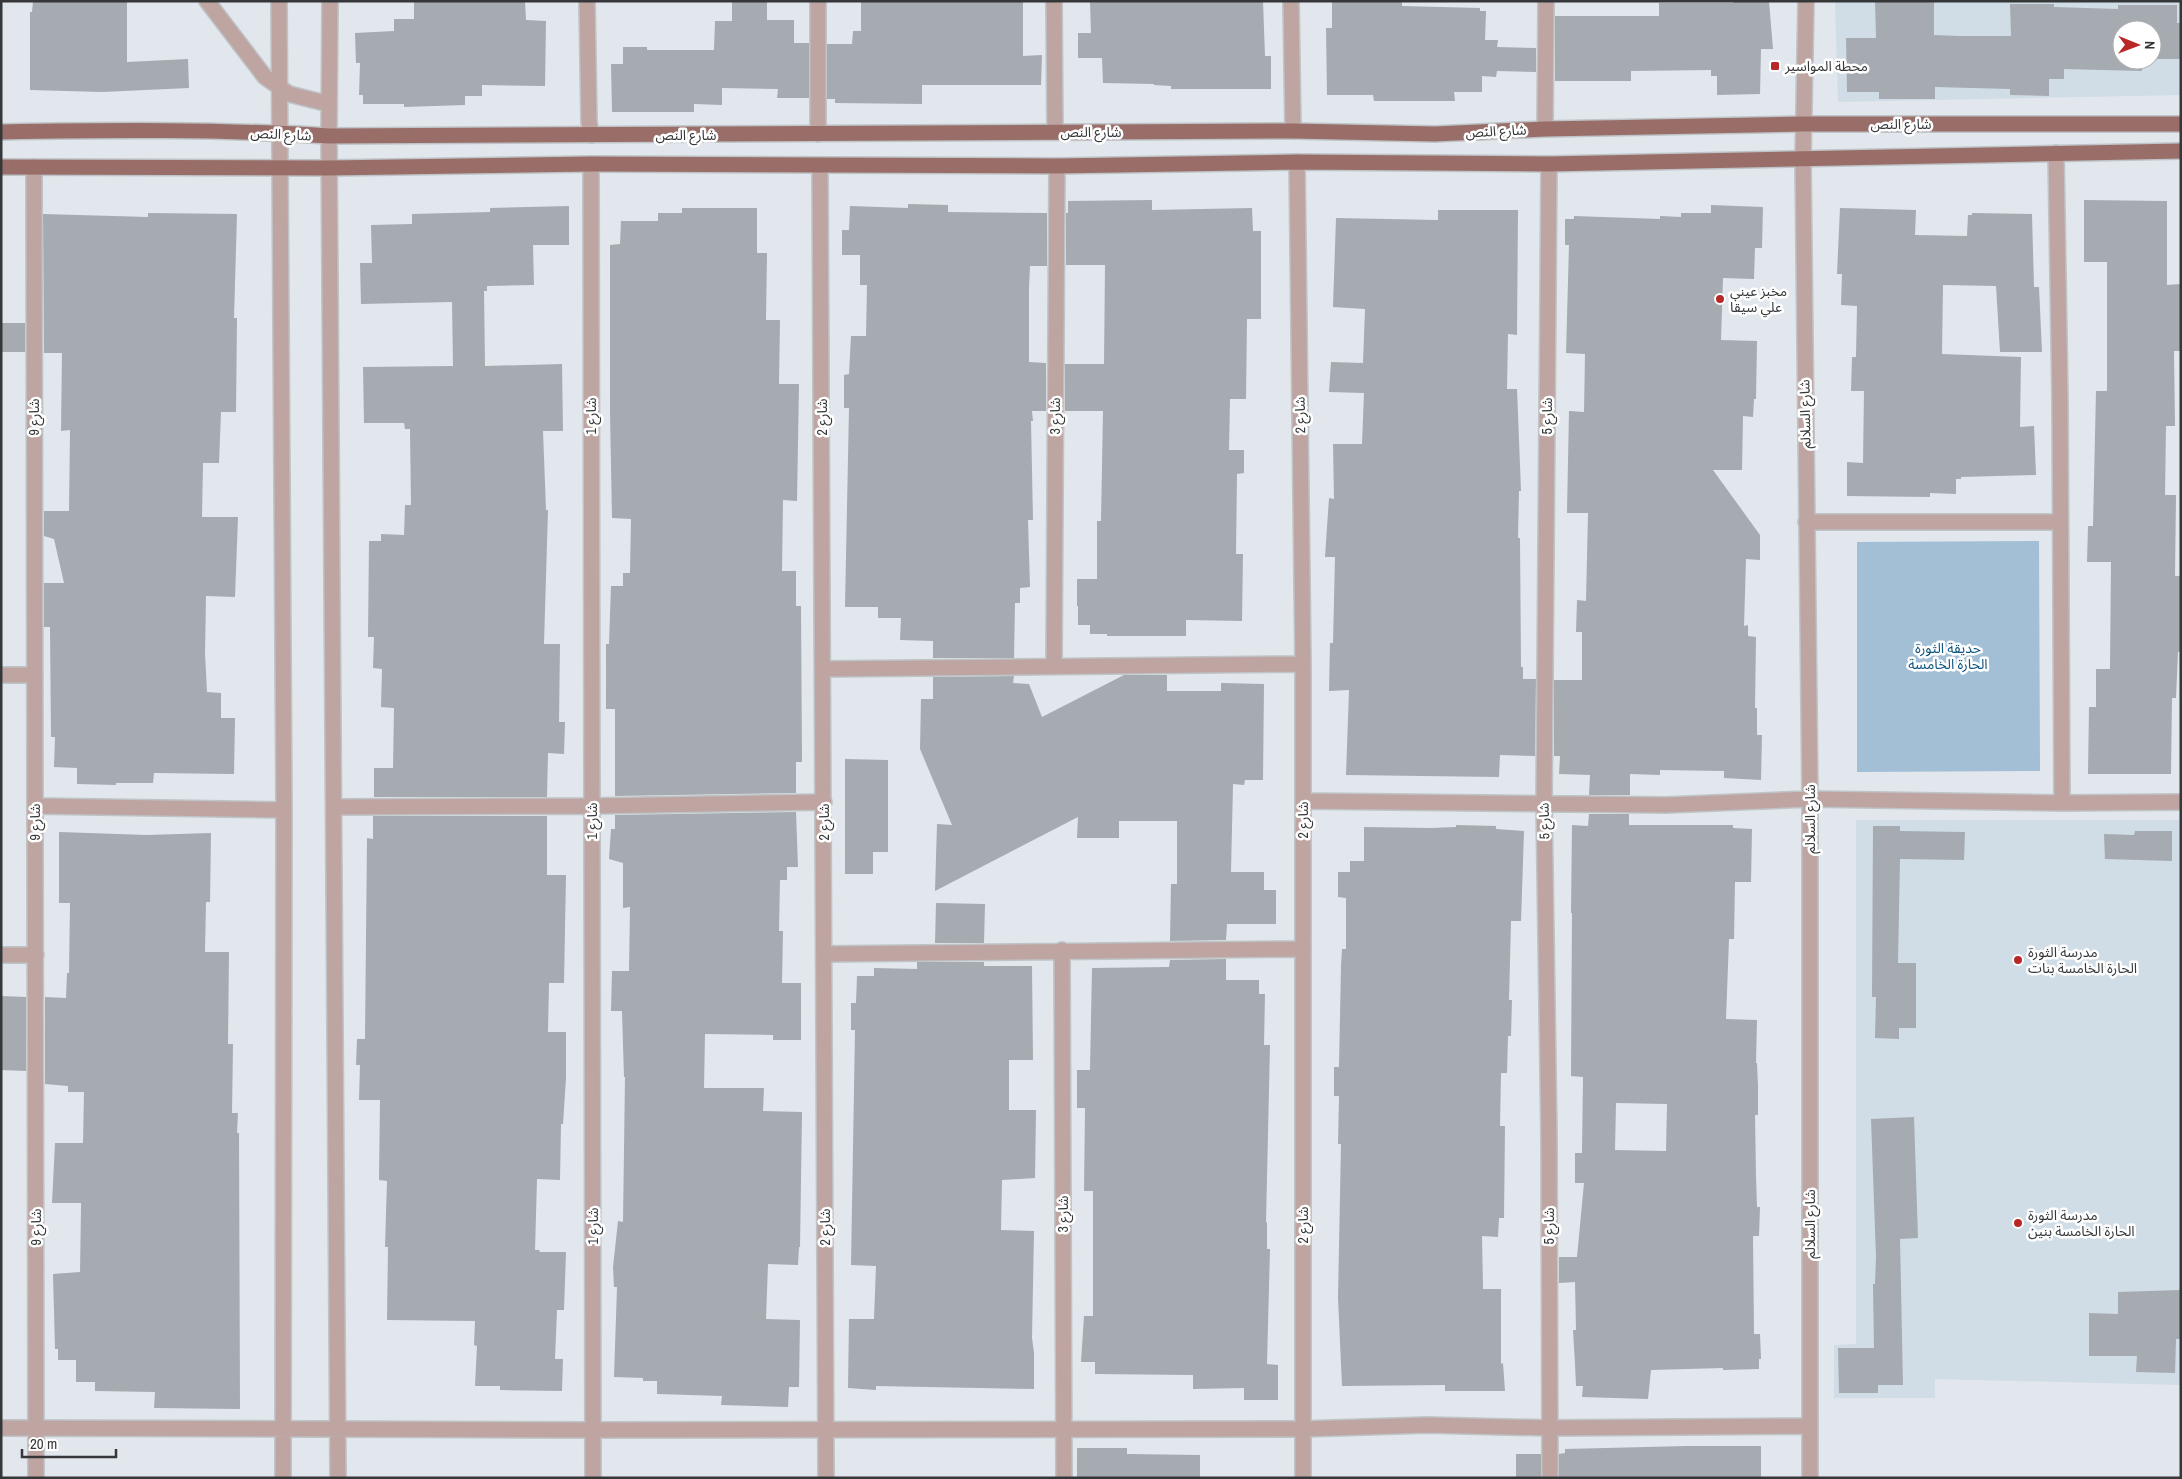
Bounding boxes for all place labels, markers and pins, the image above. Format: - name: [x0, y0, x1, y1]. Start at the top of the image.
- place label: محطة المواسير: [1784, 57, 1868, 75]
- marker: محطة المواسير: [1769, 60, 1781, 72]
- place label: مخبز عيني علي سيقا: [1730, 282, 1787, 318]
- marker: مخبز عيني علي سيقا: [1714, 293, 1726, 305]
- place label: مدرسة الثورة الحارة الخامسة بنات: [2028, 943, 2137, 977]
- marker: مدرسة الثورة الحارة الخامسة بنات: [2012, 954, 2024, 966]
- place label: مدرسة الثورة الحارة الخامسة بنين: [2028, 1206, 2135, 1240]
- marker: مدرسة الثورة الحارة الخامسة بنين: [2012, 1217, 2024, 1229]

